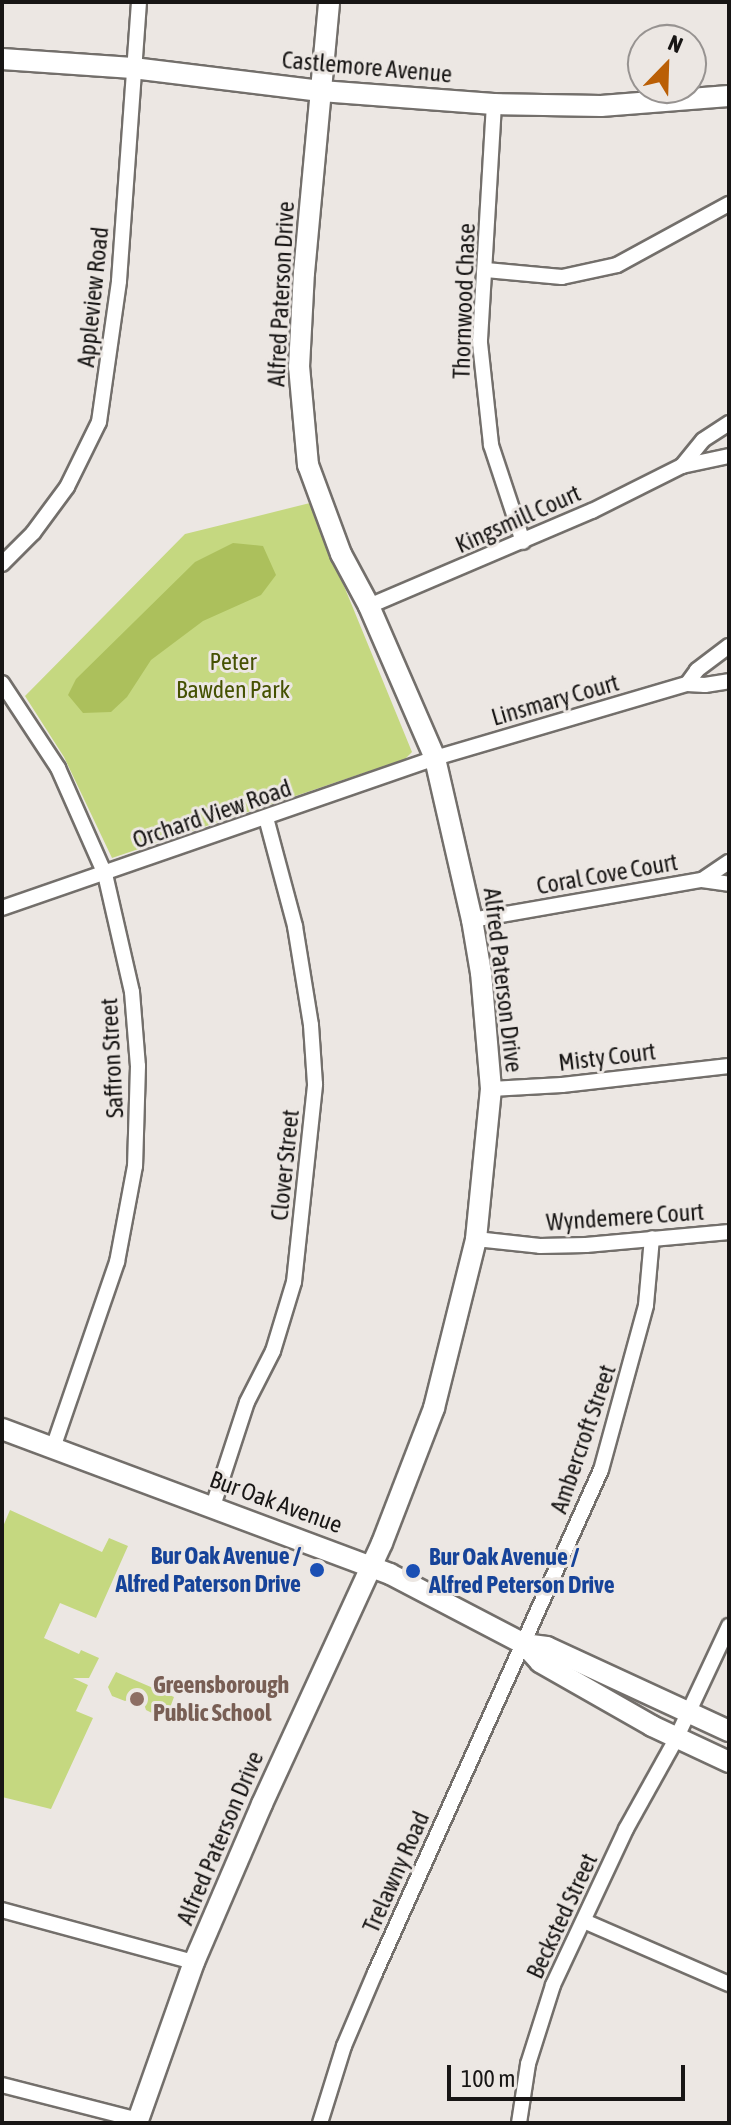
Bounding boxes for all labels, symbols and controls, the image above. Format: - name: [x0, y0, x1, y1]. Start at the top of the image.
- north arrow: [627, 24, 707, 104]
- text: N: [665, 29, 687, 58]
- street label: Castlemore Avenue: [281, 45, 453, 89]
- street label: Alfred Paterson Drive: [262, 201, 300, 387]
- street label: Thornwood Chase: [447, 223, 481, 379]
- street label: Appleview Road: [71, 225, 115, 369]
- street label: Kingsmill Court: [451, 479, 585, 559]
- park label: Peter Bawden Park: [176, 648, 290, 704]
- street label: Linsmary Court: [488, 668, 622, 732]
- street label: Orchard View Road: [129, 773, 295, 855]
- street label: Coral Cove Court: [534, 847, 680, 901]
- street label: Alfred Paterson Drive: [477, 886, 529, 1074]
- street label: Saffron Street: [94, 997, 130, 1119]
- street label: Misty Court: [557, 1037, 657, 1077]
- street label: Clover Street: [265, 1108, 305, 1222]
- street label: Wyndemere Court: [545, 1197, 705, 1237]
- street label: Ambercroft Street: [544, 1361, 622, 1517]
- street label: Bur Oak Avenue: [206, 1465, 346, 1539]
- place label: Bur Oak Avenue / Alfred Paterson Drive: [115, 1542, 301, 1598]
- place label: Bur Oak Avenue / Alfred Peterson Drive: [429, 1543, 615, 1599]
- marker: Bur Oak Avenue / Alfred Paterson Drive: [308, 1561, 326, 1579]
- marker: Bur Oak Avenue / Alfred Peterson Drive: [404, 1562, 422, 1580]
- place label: Greensborough Public School: [153, 1671, 289, 1727]
- marker: Greensborough Public School: [128, 1690, 146, 1708]
- street label: Alfred Paterson Drive: [170, 1747, 270, 1929]
- street label: Trelawny Road: [356, 1807, 436, 1937]
- street label: Becksted Street: [520, 1849, 604, 1983]
- scale bar: [451, 2049, 689, 2099]
- text: 100 m: [461, 2065, 515, 2092]

